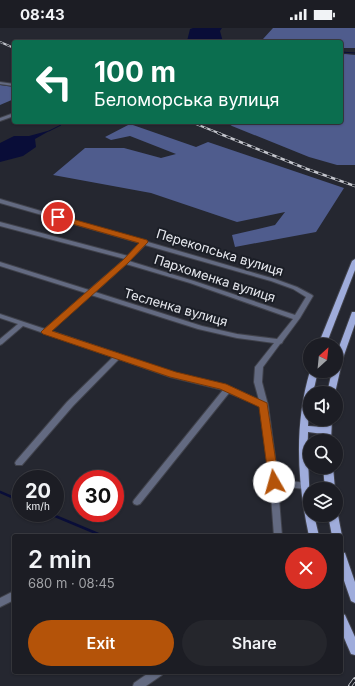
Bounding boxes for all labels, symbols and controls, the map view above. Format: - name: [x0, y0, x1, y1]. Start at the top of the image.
- text: 08:43: [20, 5, 65, 24]
- text: 100 m: [94, 55, 176, 89]
- icon: left: [28, 56, 80, 108]
- text: Беломорська вулиця: [94, 89, 279, 110]
- pin: [41, 200, 75, 234]
- icon: arrive: [47, 206, 69, 228]
- street label: Перекопська вулиця: [155, 225, 285, 279]
- street label: Пархоменка вулиця: [152, 251, 278, 305]
- street label: Тесленка вулиця: [122, 285, 230, 329]
- north arrow: [303, 338, 343, 378]
- map controls: [303, 338, 343, 522]
- button: sound: [303, 386, 343, 426]
- button: search: [303, 434, 343, 474]
- position arrow: [253, 461, 295, 503]
- speed limit sign: 30: [72, 470, 124, 522]
- text: 20: [25, 479, 51, 503]
- button: layers: [303, 482, 343, 522]
- text: km/h: [26, 500, 50, 512]
- text: 2 min: [28, 545, 92, 574]
- button: close: [285, 547, 327, 589]
- text: 680 m · 08:45: [28, 575, 115, 591]
- button: Exit: [28, 620, 174, 666]
- button: Share: [182, 620, 327, 666]

